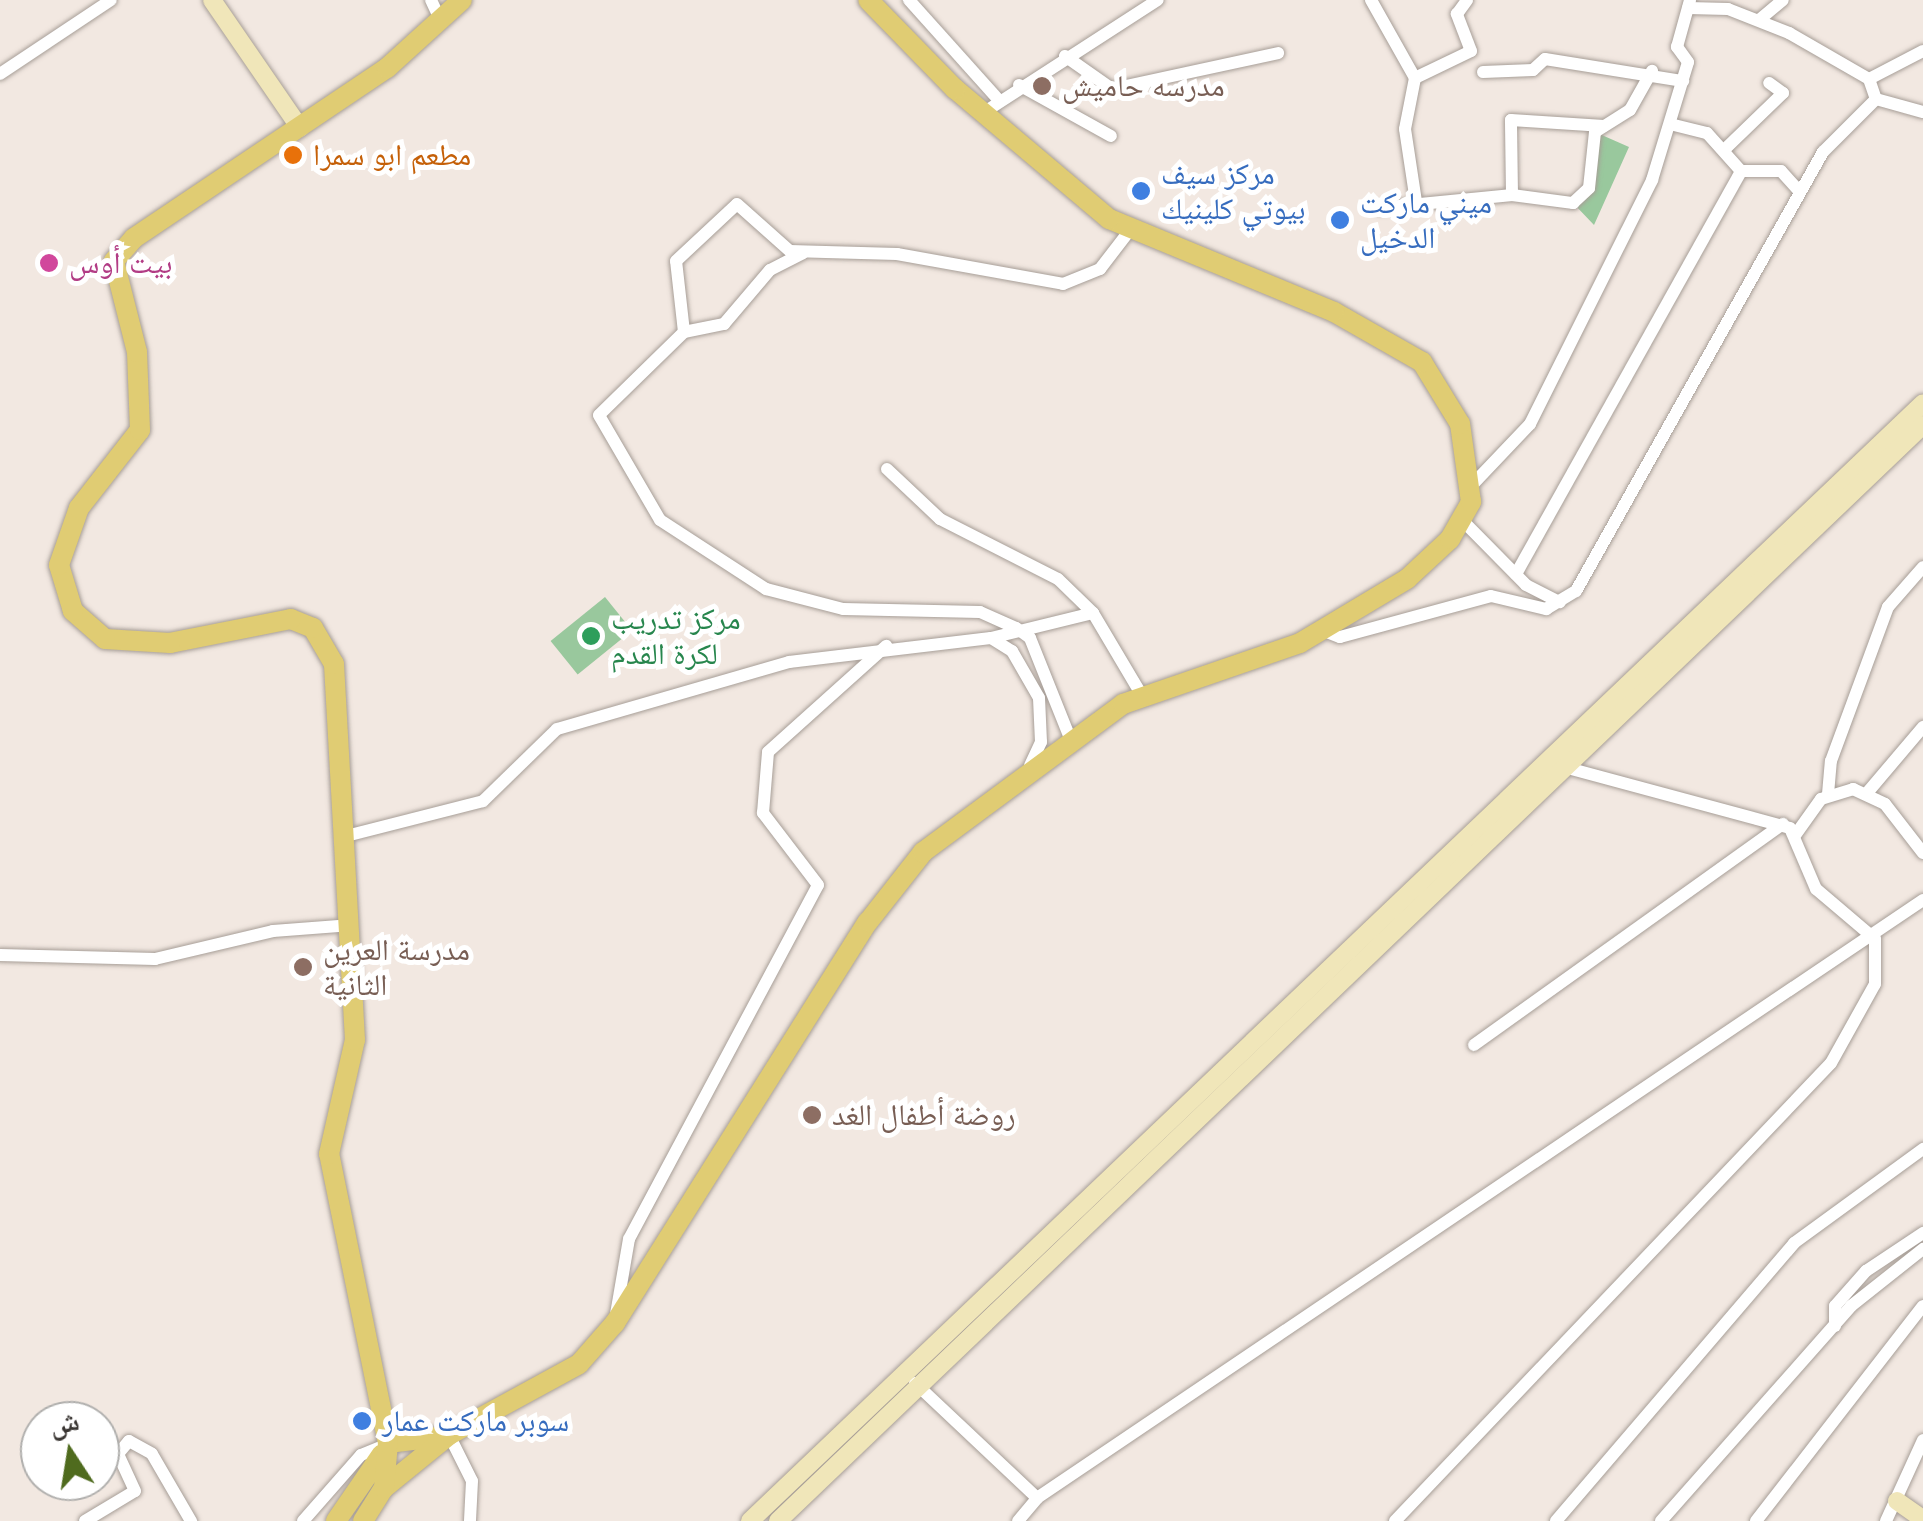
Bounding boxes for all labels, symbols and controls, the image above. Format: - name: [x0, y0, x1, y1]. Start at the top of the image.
- place label: مدرسه حاميش: [1062, 68, 1225, 104]
- marker: مدرسه حاميش: [1031, 75, 1053, 97]
- place label: مطعم ابو سمرا: [313, 137, 471, 173]
- marker: مطعم ابو سمرا: [282, 144, 304, 166]
- place label: مركز سيف بيوتي كلينيك: [1161, 156, 1306, 226]
- marker: مركز سيف بيوتي كلينيك: [1130, 180, 1152, 202]
- place label: ميني ماركت الدخيل: [1360, 185, 1492, 256]
- marker: ميني ماركت الدخيل: [1329, 209, 1351, 231]
- place label: بيت أوس: [69, 245, 172, 281]
- marker: بيت أوس: [38, 252, 60, 274]
- place label: مركز تدريب لكرة القدم: [611, 601, 741, 672]
- marker: مركز تدريب لكرة القدم: [580, 625, 602, 647]
- place label: مدرسة العرين الثانية: [323, 932, 470, 1002]
- marker: مدرسة العرين الثانية: [292, 956, 314, 978]
- place label: روضة أطفال الغد: [832, 1097, 1016, 1133]
- marker: روضة أطفال الغد: [801, 1104, 823, 1126]
- north arrow: [20, 1401, 120, 1501]
- place label: سوبر ماركت عمار: [382, 1403, 569, 1439]
- text: ش: [46, 1405, 82, 1441]
- marker: سوبر ماركت عمار: [351, 1410, 373, 1432]

